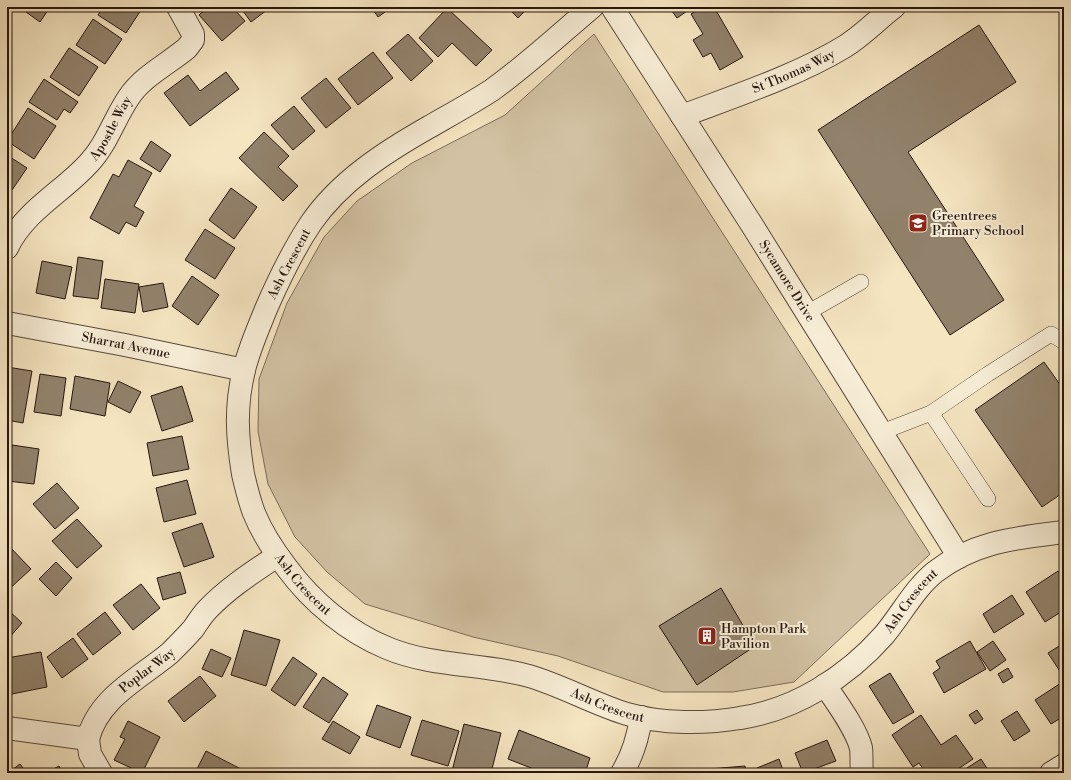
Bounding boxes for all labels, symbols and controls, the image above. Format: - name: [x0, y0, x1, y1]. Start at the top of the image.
- street label: St Thomas Way: [750, 46, 838, 97]
- street label: Apostle Way: [86, 93, 136, 165]
- place label: Greentrees Primary School: [932, 208, 1024, 239]
- school or university icon: Greentrees Primary School: [907, 212, 929, 234]
- street label: Ash Crescent: [263, 226, 314, 303]
- street label: Sycamore Drive: [755, 237, 819, 325]
- street label: Sharrat Avenue: [80, 329, 172, 362]
- street label: Ash Crescent: [271, 550, 335, 619]
- street label: Ash Crescent: [880, 565, 941, 637]
- place label: Hampton Park Pavilion: [721, 621, 807, 652]
- building icon: Hampton Park Pavilion: [696, 625, 718, 647]
- street label: Poplar Way: [116, 644, 179, 697]
- street label: Ash Crescent: [567, 684, 646, 726]

